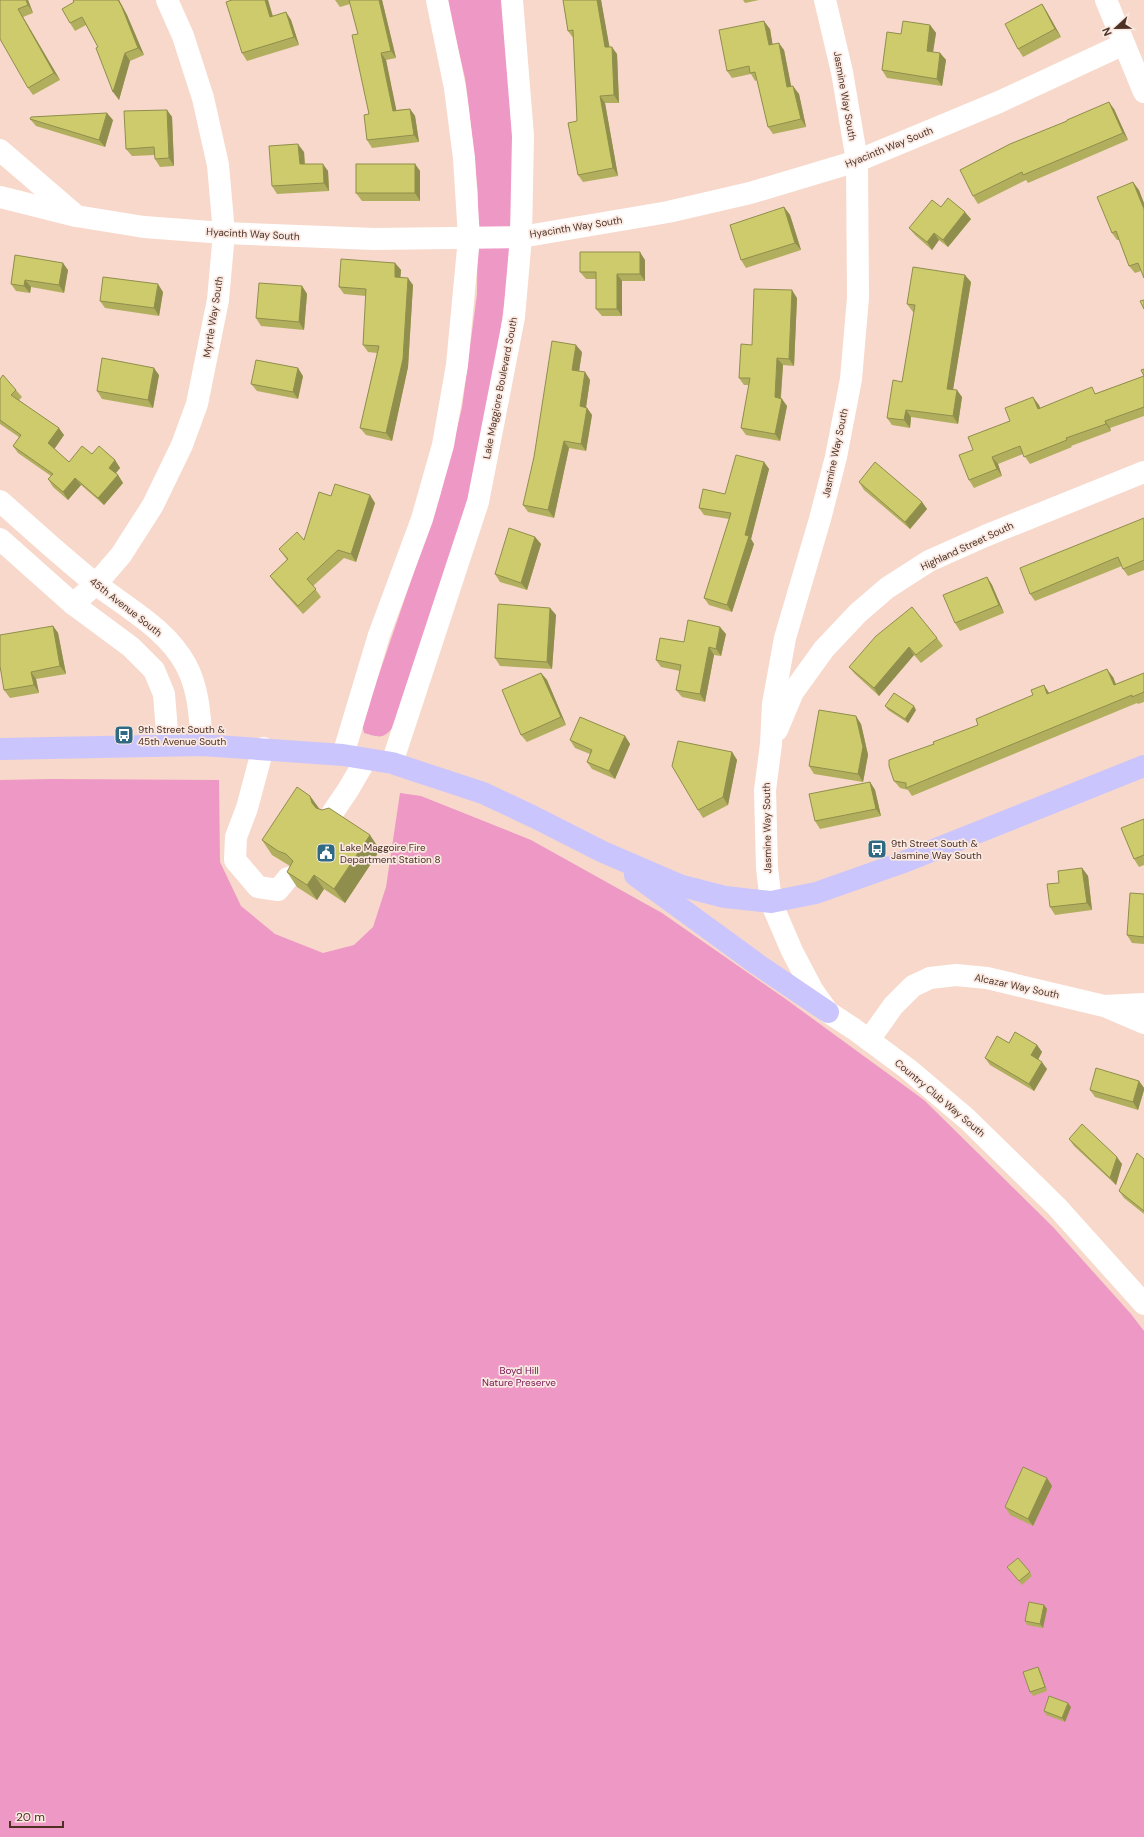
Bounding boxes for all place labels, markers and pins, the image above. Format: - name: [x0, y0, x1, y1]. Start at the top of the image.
- place label: 9th Street South & 45th Avenue South: [138, 723, 227, 748]
- bus stop icon: 9th Street South & 45th Avenue South: [113, 724, 135, 746]
- place label: 9th Street South & Jasmine Way South: [891, 837, 982, 862]
- bus stop icon: 9th Street South & Jasmine Way South: [866, 838, 888, 860]
- place label: Lake Maggoire Fire Department Station 8: [340, 841, 441, 866]
- public building icon: Lake Maggoire Fire Department Station 8: [315, 842, 337, 864]

